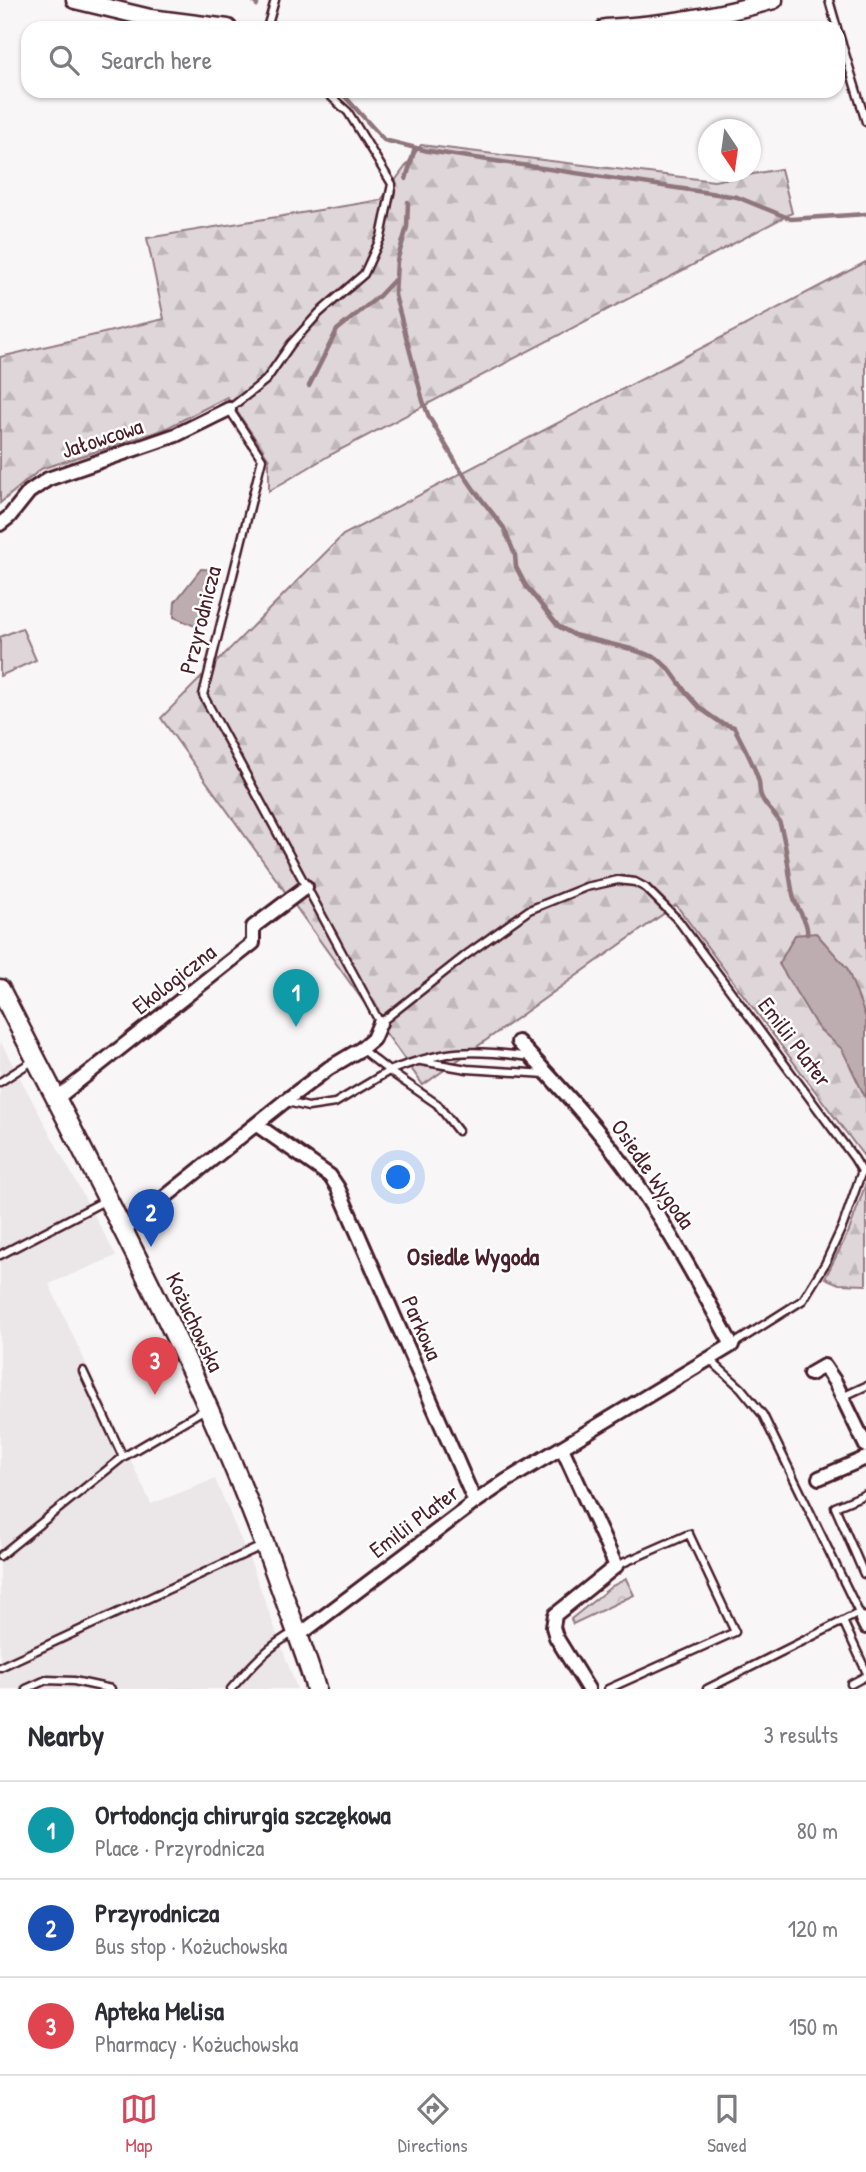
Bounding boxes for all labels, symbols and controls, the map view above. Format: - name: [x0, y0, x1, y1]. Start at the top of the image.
- search box: [21, 21, 845, 98]
- icon: search: [45, 41, 83, 79]
- text: Search here: [101, 42, 212, 77]
- north arrow: [698, 119, 761, 182]
- street label: Jałowcowa: [57, 410, 147, 465]
- street label: Przyrodnicza: [171, 563, 228, 677]
- street label: Ekologiczna: [126, 936, 222, 1021]
- pin: 1: [273, 969, 319, 1027]
- street label: Emilii Plater: [751, 991, 839, 1093]
- street label: Osiedle Wygoda: [604, 1113, 702, 1235]
- your location: [381, 1160, 415, 1194]
- pin: 2: [128, 1189, 174, 1247]
- district label: Osiedle Wygoda: [407, 1240, 540, 1273]
- street label: Kożuchowska: [159, 1267, 232, 1376]
- street label: Parkowa: [395, 1291, 450, 1365]
- pin: 3: [132, 1337, 178, 1395]
- street label: Emilii Plater: [363, 1477, 465, 1565]
- text: Nearby: [28, 1715, 104, 1755]
- text: 3 results: [763, 1719, 838, 1750]
- text: Ortodoncja chirurgia szczękowa: [95, 1797, 391, 1832]
- text: 1: [47, 1815, 55, 1846]
- text: 80 m: [797, 1815, 838, 1846]
- text: Place · Przyrodnicza: [95, 1832, 264, 1863]
- text: Przyrodnicza: [95, 1895, 219, 1930]
- text: 2: [46, 1913, 56, 1944]
- text: 120 m: [788, 1913, 838, 1944]
- text: Bus stop · Kożuchowska: [95, 1930, 287, 1961]
- text: Apteka Melisa: [95, 1993, 224, 2028]
- text: 3: [46, 2011, 56, 2042]
- text: 150 m: [789, 2011, 838, 2042]
- text: Pharmacy · Kożuchowska: [95, 2028, 298, 2059]
- tab: Map: [120, 2090, 158, 2158]
- tab: Directions: [398, 2090, 468, 2158]
- tab: Saved: [707, 2090, 746, 2158]

